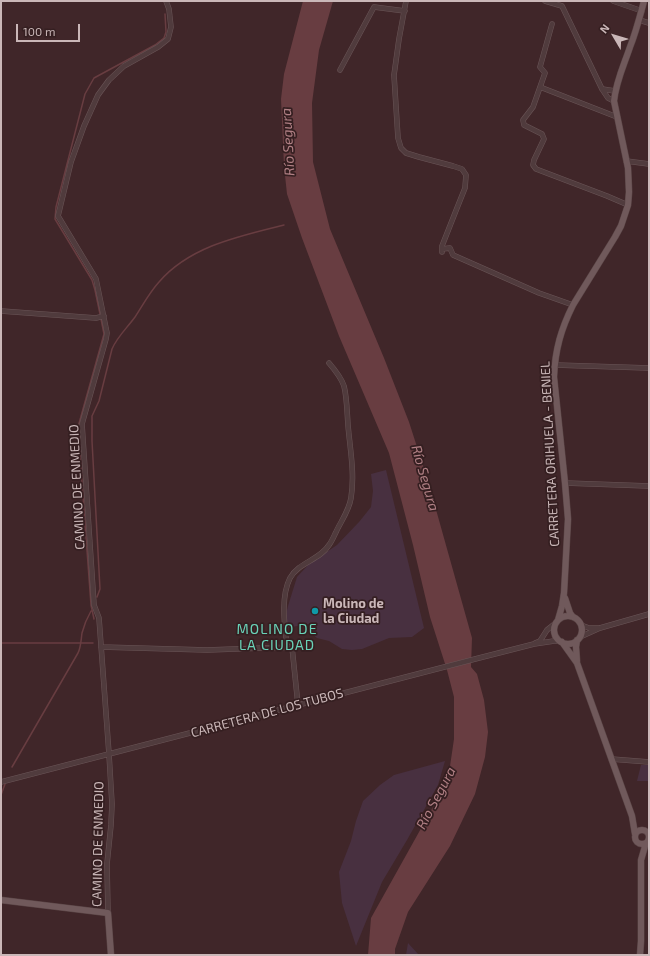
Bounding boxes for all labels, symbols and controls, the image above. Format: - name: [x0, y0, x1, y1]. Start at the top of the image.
- scale bar: [18, 16, 82, 42]
- north arrow: [594, 16, 634, 56]
- text: N: [597, 21, 612, 35]
- text: 100 m: [23, 24, 55, 38]
- water label: Río Segura: [278, 108, 298, 176]
- street label: CARRETERA ORIHUELA - BENIEL: [537, 361, 563, 547]
- street label: CAMINO DE ENMEDIO: [66, 424, 88, 550]
- water label: Río Segura: [408, 443, 442, 513]
- place label: Molino de la Ciudad: [323, 596, 384, 627]
- marker: Molino de la Ciudad: [310, 606, 320, 616]
- district label: MOLINO DE LA CIUDAD: [237, 621, 317, 654]
- street label: CARRETERA DE LOS TUBOS: [189, 685, 345, 741]
- water label: Río Segura: [413, 764, 459, 832]
- street label: CAMINO DE ENMEDIO: [89, 781, 107, 907]

